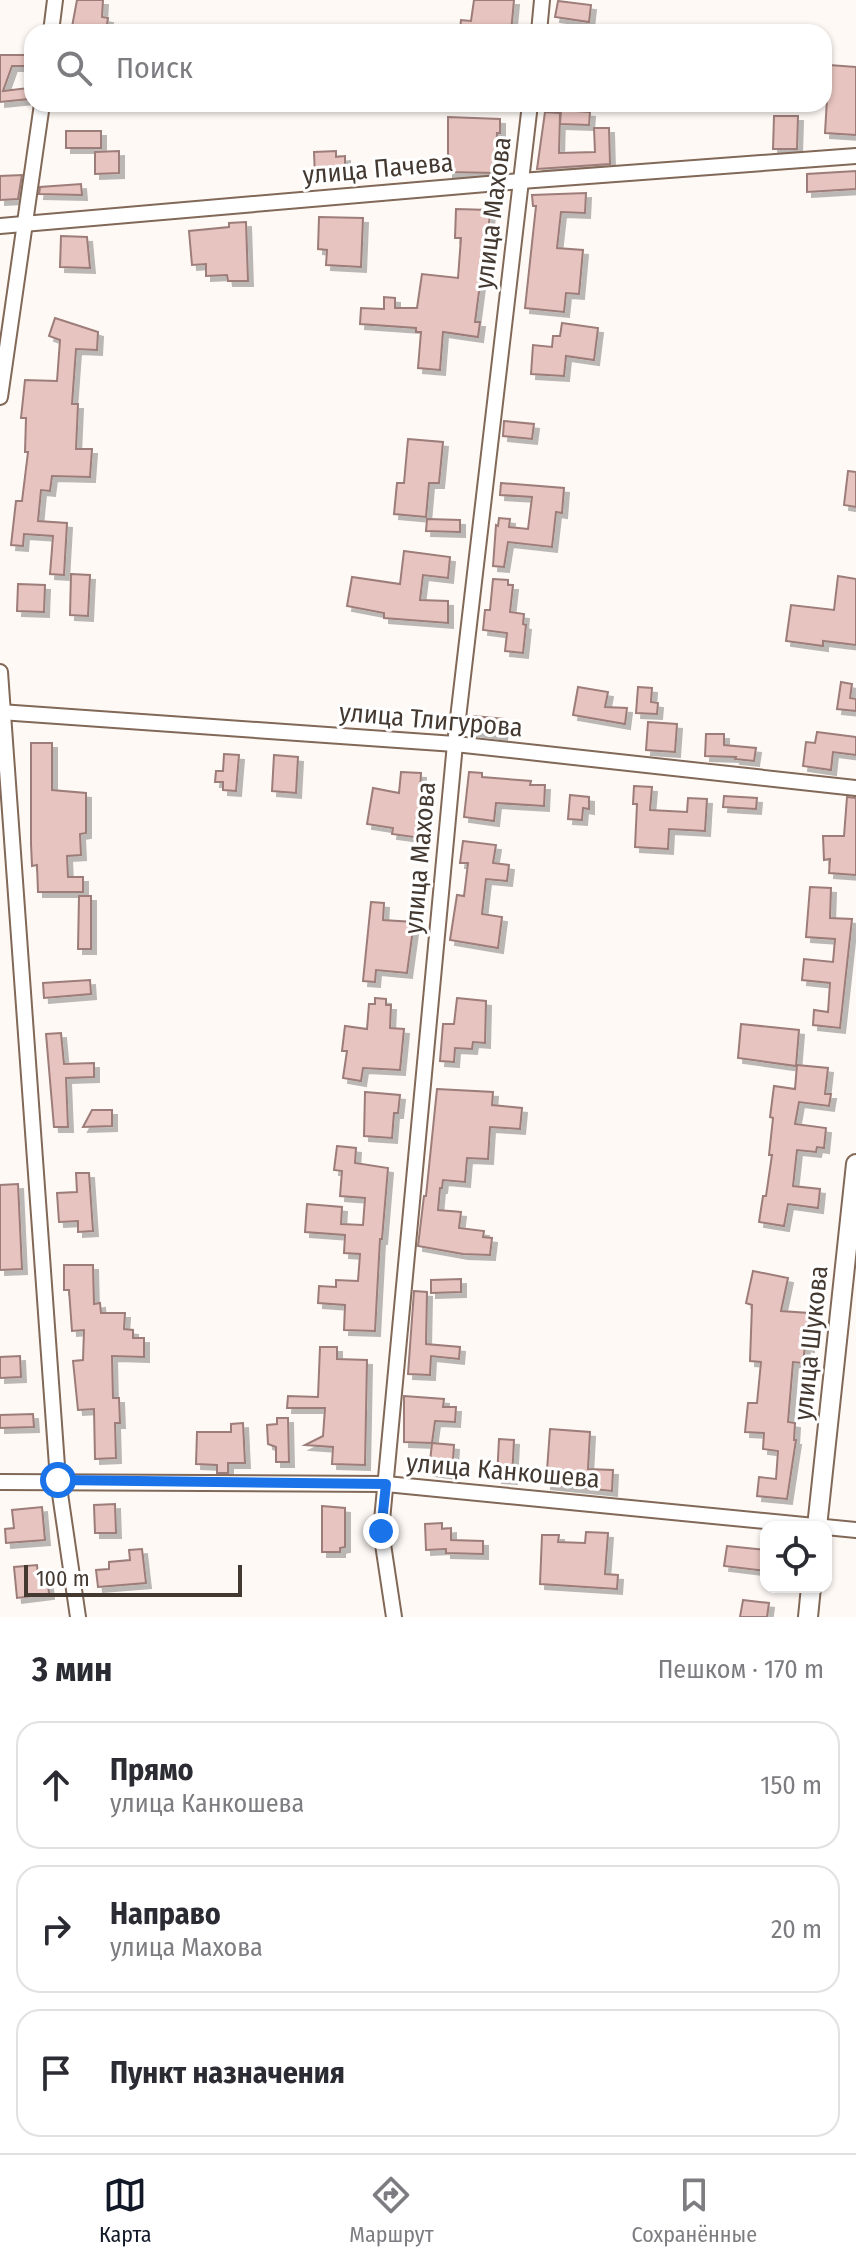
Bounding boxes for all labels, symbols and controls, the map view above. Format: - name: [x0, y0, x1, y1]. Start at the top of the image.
- search box: [24, 24, 832, 112]
- icon: search: [52, 46, 96, 90]
- text: Поиск: [116, 50, 193, 86]
- street label: улица Махова: [468, 135, 518, 291]
- street label: улица Пачева: [301, 147, 455, 191]
- street label: улица Тлигурова: [338, 697, 524, 743]
- street label: улица Махова: [398, 781, 442, 935]
- street label: улица Шукова: [787, 1264, 835, 1422]
- street label: улица Канкошева: [405, 1447, 601, 1495]
- route start: [40, 1462, 76, 1498]
- route end: [363, 1513, 399, 1549]
- map controls: [760, 1521, 832, 1593]
- button: locate: [760, 1521, 832, 1593]
- scale bar: [24, 1561, 242, 1597]
- text: 100 m: [36, 1565, 90, 1592]
- text: 3 мин: [32, 1649, 112, 1690]
- text: Пешком · 170 m: [658, 1654, 824, 1685]
- text: Прямо: [110, 1752, 194, 1788]
- icon: ahead: [34, 1763, 78, 1807]
- text: 150 m: [760, 1770, 822, 1801]
- text: улица Канкошева: [110, 1788, 304, 1819]
- text: Направо: [110, 1896, 221, 1932]
- icon: right: [34, 1907, 78, 1951]
- text: 20 m: [771, 1914, 822, 1945]
- text: улица Махова: [110, 1932, 263, 1963]
- icon: arrive: [34, 2051, 78, 2095]
- text: Пункт назначения: [110, 2055, 345, 2091]
- tab: Карта: [99, 2173, 151, 2248]
- tab: Маршрут: [349, 2173, 434, 2248]
- tab: Сохранённые: [631, 2173, 757, 2248]

